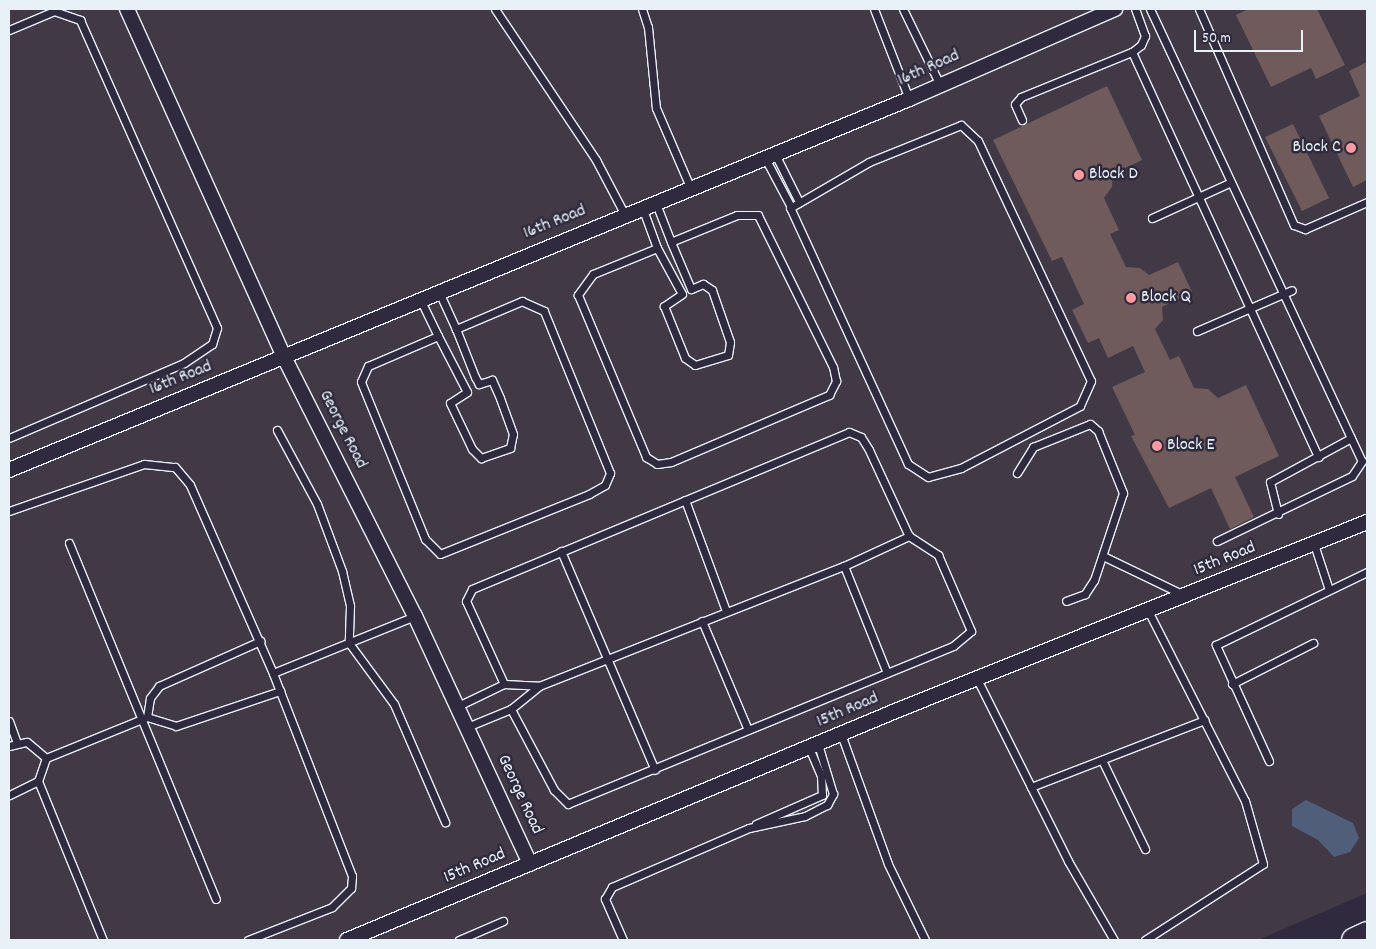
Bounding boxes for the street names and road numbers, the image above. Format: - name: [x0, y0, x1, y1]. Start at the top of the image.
- street label: 16th Road: [895, 46, 963, 92]
- street label: 16th Road: [521, 201, 589, 245]
- street label: 16th Road: [147, 357, 215, 401]
- street label: George Road: [313, 387, 371, 473]
- street label: 15th Road: [1191, 538, 1259, 582]
- street label: 15th Road: [814, 688, 882, 734]
- street label: George Road: [491, 752, 547, 838]
- street label: 15th Road: [441, 844, 509, 890]

